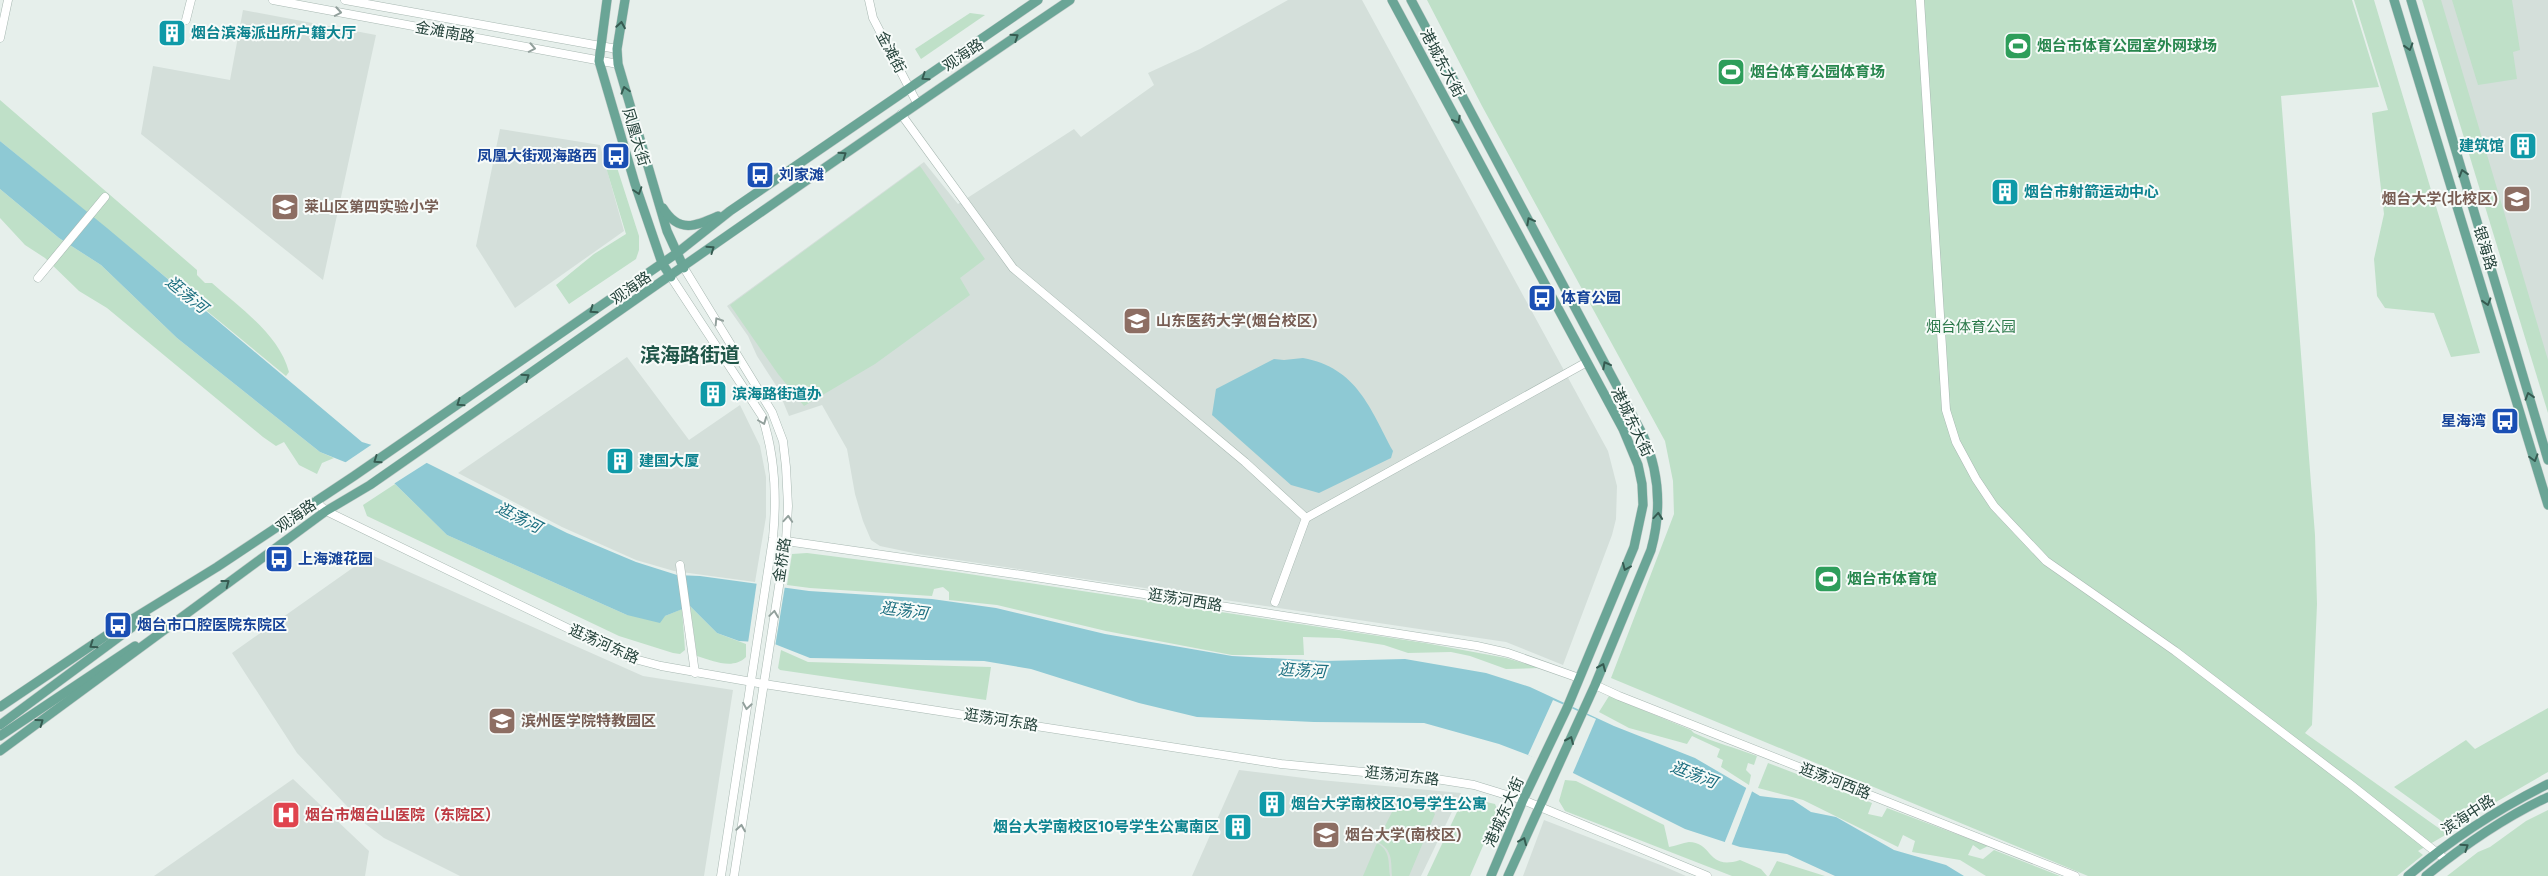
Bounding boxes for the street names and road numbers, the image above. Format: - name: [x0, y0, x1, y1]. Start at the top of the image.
- street label: 金滩南路: [414, 18, 476, 46]
- street label: 港城东大街: [1416, 26, 1468, 100]
- street label: 金滩街: [872, 28, 910, 76]
- street label: 观海路: [939, 35, 987, 75]
- street label: 凤凰大街: [619, 106, 653, 168]
- street label: 银海路: [2470, 224, 2500, 272]
- street label: 观海路: [607, 268, 655, 308]
- street label: 港城东大街: [1607, 384, 1657, 460]
- street label: 观海路: [272, 496, 320, 536]
- street label: 金桥路: [770, 536, 794, 584]
- street label: 逛荡河西路: [1147, 585, 1223, 615]
- street label: 逛荡河东路: [566, 621, 642, 667]
- street label: 逛荡河东路: [963, 705, 1039, 735]
- street label: 逛荡河西路: [1797, 759, 1873, 803]
- street label: 逛荡河东路: [1364, 763, 1440, 789]
- street label: 港城东大街: [1481, 774, 1527, 850]
- street label: 滨海中路: [2438, 791, 2498, 839]

